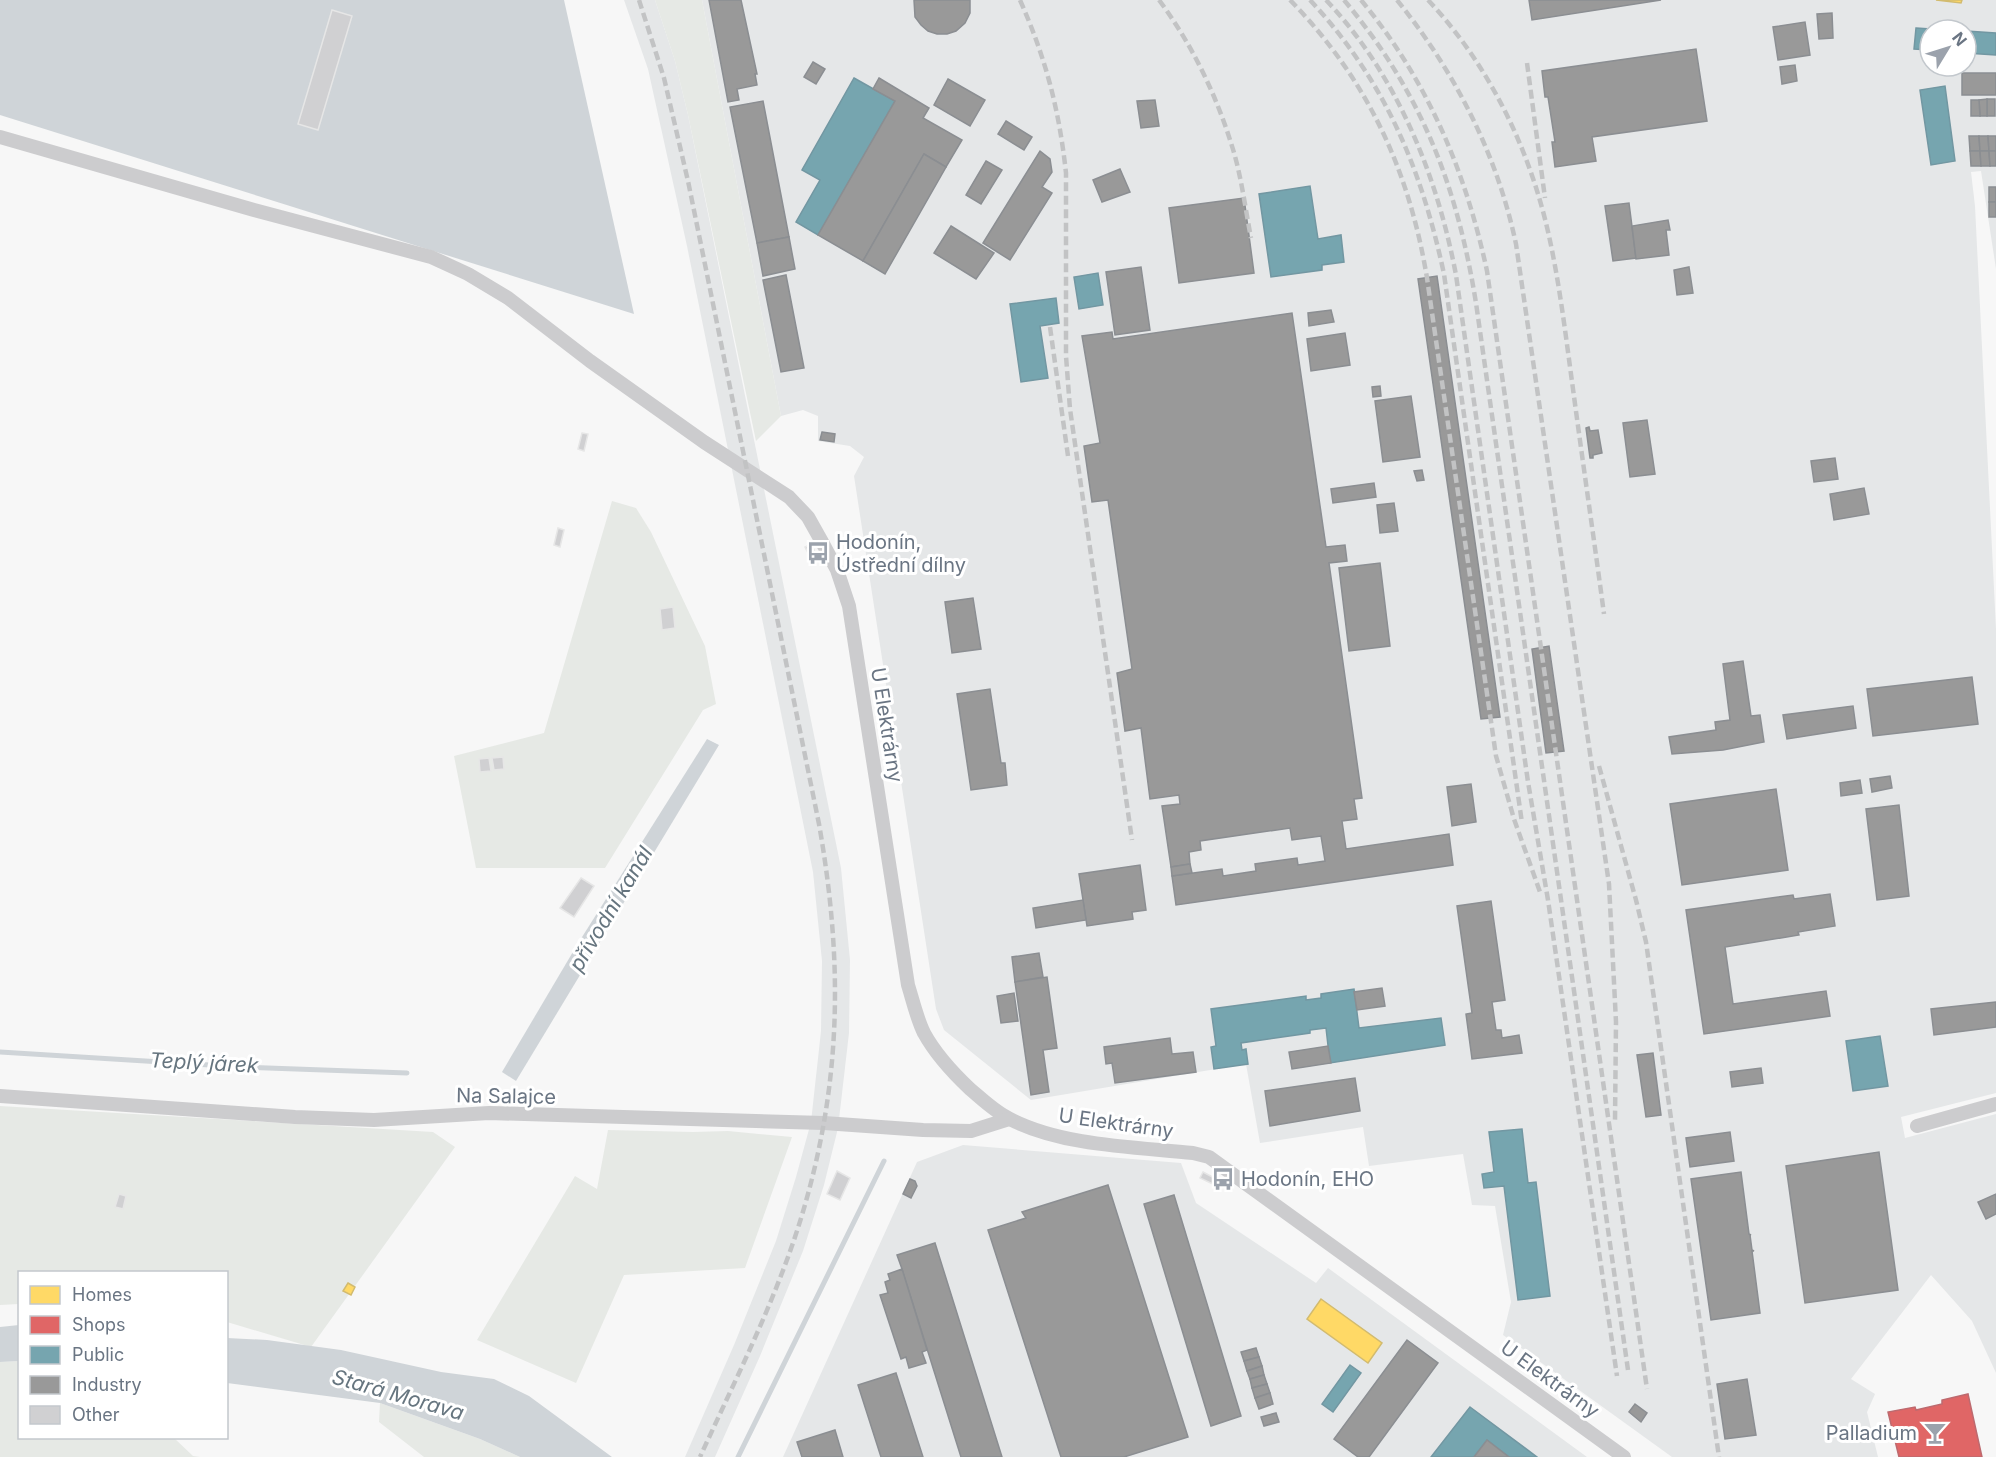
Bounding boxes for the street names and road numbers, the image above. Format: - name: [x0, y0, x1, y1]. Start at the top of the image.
- street label: U Elektrárny: [866, 666, 908, 784]
- street label: Na Salajce: [456, 1083, 556, 1109]
- street label: U Elektrárny: [1057, 1103, 1175, 1143]
- street label: U Elektrárny: [1496, 1335, 1604, 1423]

